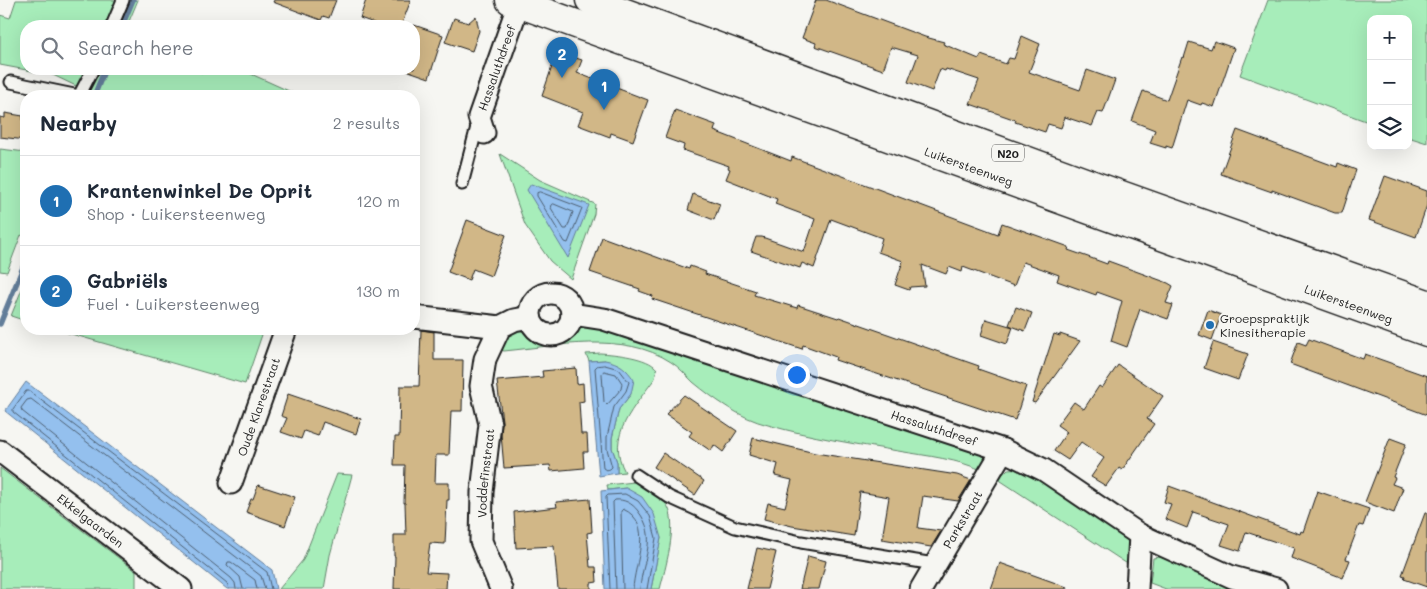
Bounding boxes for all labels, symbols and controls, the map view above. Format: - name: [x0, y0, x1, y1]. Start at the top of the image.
- map controls: [1367, 15, 1412, 150]
- button: +: [1367, 15, 1412, 60]
- search box: [20, 20, 420, 75]
- street label: Hassaluthdreef: [474, 22, 519, 113]
- icon: search: [38, 34, 66, 62]
- text: Search here: [78, 35, 194, 60]
- pin: 2: [546, 37, 578, 78]
- button: −: [1367, 60, 1412, 105]
- pin: 1: [588, 69, 620, 110]
- button: layers: [1367, 105, 1412, 150]
- text: Nearby: [40, 109, 117, 136]
- text: 2 results: [333, 112, 400, 133]
- street label: Luikersteenweg: [923, 143, 1015, 189]
- road number: N20: [992, 144, 1024, 162]
- text: Krantenwinkel De Oprit: [87, 178, 312, 203]
- text: 1: [52, 190, 60, 211]
- text: 120 m: [356, 190, 400, 211]
- text: Shop · Luikersteenweg: [87, 203, 265, 224]
- text: Gabriëls: [87, 268, 168, 293]
- text: 2: [52, 280, 60, 301]
- text: 130 m: [356, 280, 400, 301]
- street label: Luikersteenweg: [1302, 280, 1395, 327]
- text: Fuel · Luikersteenweg: [87, 293, 259, 314]
- place label: Groepspraktijk Kinesitherapie: [1220, 310, 1309, 340]
- marker: Groepspraktijk Kinesitherapie: [1204, 319, 1216, 331]
- street label: Oude Klarestraat: [233, 355, 283, 458]
- your location: [784, 362, 810, 388]
- street label: Hassaluthdreef: [889, 406, 980, 449]
- street label: Voddefinstraat: [473, 428, 497, 518]
- street label: Parkstraat: [939, 487, 985, 551]
- street label: Ekkelgaarden: [54, 490, 127, 551]

